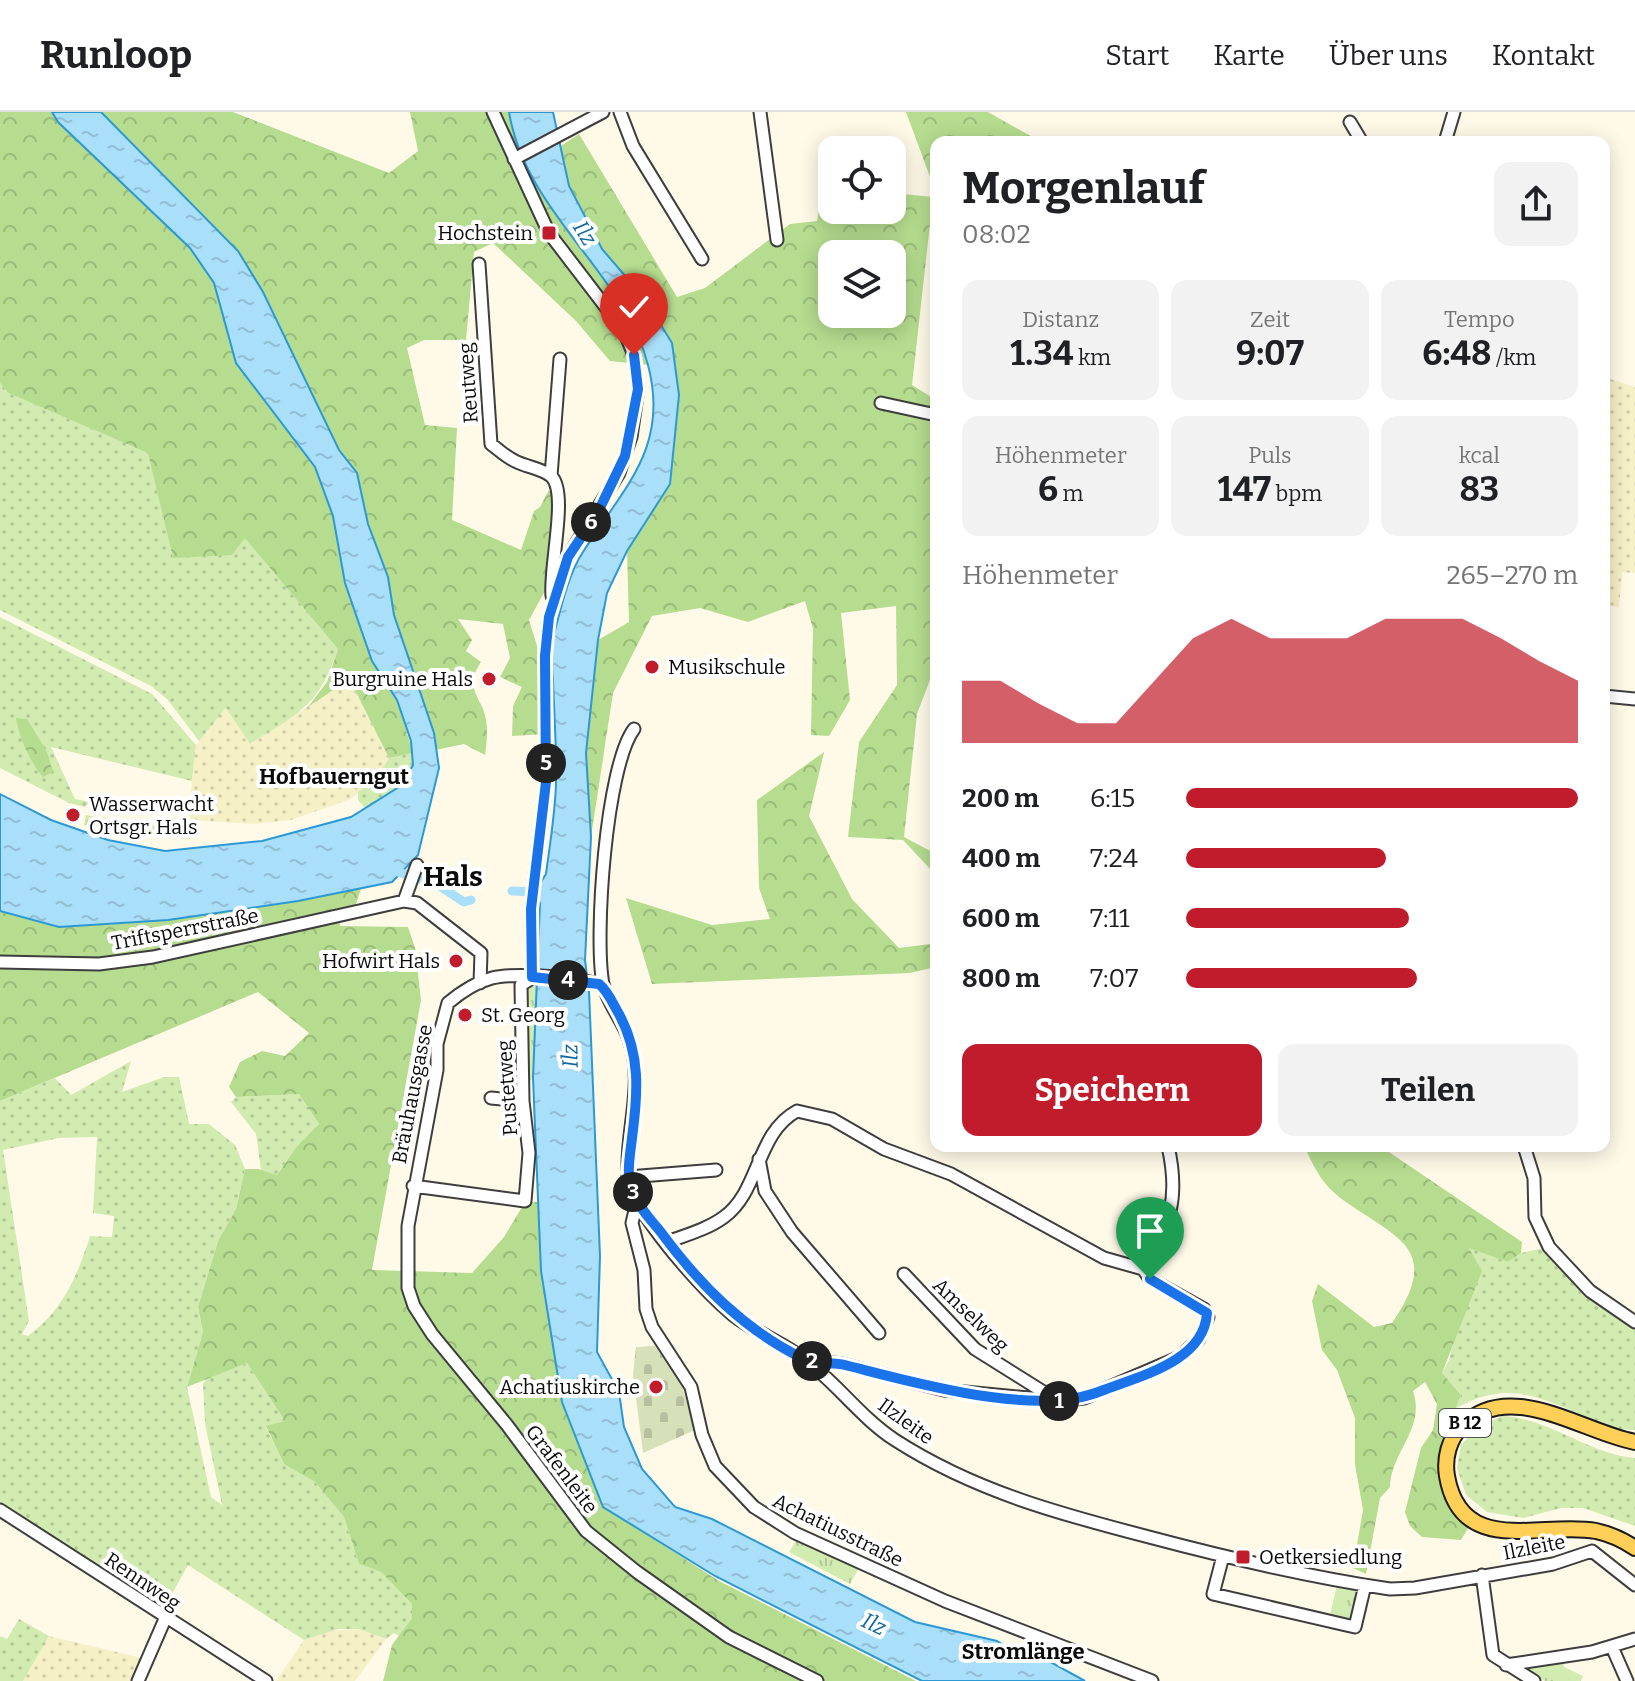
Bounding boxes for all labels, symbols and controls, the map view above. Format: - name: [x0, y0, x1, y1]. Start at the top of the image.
- text: Runloop: [40, 32, 192, 78]
- text: Start: [1105, 39, 1169, 72]
- text: Karte: [1213, 39, 1285, 72]
- text: Über uns: [1329, 39, 1448, 72]
- text: Kontakt: [1492, 39, 1595, 72]
- map controls: [818, 136, 906, 328]
- button: locate: [818, 136, 906, 224]
- text: Morgenlauf: [962, 162, 1205, 215]
- button: share: [1494, 162, 1578, 246]
- water label: Ilz: [567, 216, 603, 251]
- text: 08:02: [962, 219, 1031, 250]
- place label: Hochstein: [437, 221, 533, 245]
- marker: Hochstein: [540, 224, 558, 242]
- button: layers: [818, 240, 906, 328]
- pin: [600, 273, 668, 355]
- icon: check: [612, 285, 656, 329]
- text: Distanz: [1022, 306, 1099, 333]
- text: Zeit: [1250, 306, 1290, 333]
- text: Tempo: [1444, 306, 1515, 333]
- text: 1.34: [1010, 333, 1073, 374]
- text: 9:07: [1236, 333, 1304, 374]
- text: 6:48: [1422, 333, 1492, 374]
- street label: Reutweg: [453, 342, 483, 424]
- text: km: [1073, 344, 1111, 371]
- text: /km: [1492, 344, 1536, 371]
- text: Höhenmeter: [995, 442, 1127, 469]
- text: Puls: [1248, 442, 1292, 469]
- text: kcal: [1459, 442, 1500, 469]
- text: 6: [1038, 469, 1058, 510]
- text: 147: [1218, 469, 1271, 510]
- text: 83: [1460, 469, 1499, 510]
- text: m: [1058, 480, 1083, 507]
- text: bpm: [1271, 480, 1322, 507]
- pin: 6: [571, 502, 611, 542]
- text: 6: [584, 508, 598, 535]
- text: Höhenmeter: [962, 560, 1118, 591]
- text: 265–270 m: [1446, 560, 1578, 591]
- place label: Musikschule: [668, 655, 785, 679]
- marker: Musikschule: [643, 658, 661, 676]
- place label: Burgruine Hals: [332, 667, 473, 691]
- marker: Burgruine Hals: [480, 670, 498, 688]
- pin: 5: [526, 743, 566, 783]
- text: 5: [540, 749, 552, 776]
- district label: Hofbauerngut: [259, 763, 409, 790]
- text: 200 m: [962, 783, 1039, 814]
- text: 6:15: [1090, 783, 1135, 814]
- place label: Wasserwacht Ortsgr. Hals: [89, 792, 214, 839]
- marker: Wasserwacht Ortsgr. Hals: [64, 806, 82, 824]
- text: 400 m: [962, 843, 1040, 874]
- text: 7:24: [1090, 843, 1138, 874]
- district label: Hals: [423, 860, 483, 893]
- street label: Triftsperrstraße: [109, 903, 261, 955]
- text: 600 m: [962, 903, 1040, 934]
- text: 7:11: [1090, 903, 1130, 934]
- place label: Hofwirt Hals: [322, 949, 440, 973]
- marker: Hofwirt Hals: [447, 952, 465, 970]
- pin: 4: [548, 960, 588, 1000]
- text: 800 m: [962, 963, 1040, 994]
- text: 7:07: [1090, 963, 1138, 994]
- text: 4: [561, 966, 575, 993]
- place label: St. Georg: [481, 1003, 565, 1027]
- marker: St. Georg: [456, 1006, 474, 1024]
- street label: Bräuhausgasse: [387, 1022, 437, 1166]
- street label: Pustetweg: [492, 1039, 522, 1137]
- water label: Ilz: [556, 1043, 584, 1068]
- button: Speichern: [962, 1044, 1262, 1136]
- button: Teilen: [1278, 1044, 1578, 1136]
- pin: 3: [613, 1172, 653, 1212]
- text: 3: [627, 1178, 639, 1205]
- pin: [1116, 1197, 1184, 1279]
- icon: arrive: [1128, 1209, 1172, 1253]
- street label: Amselweg: [928, 1273, 1014, 1357]
- pin: 2: [792, 1341, 832, 1381]
- text: 2: [806, 1347, 818, 1374]
- place label: Achatiuskirche: [499, 1375, 640, 1399]
- marker: Achatiuskirche: [647, 1378, 665, 1396]
- pin: 1: [1039, 1381, 1079, 1421]
- text: 1: [1054, 1387, 1064, 1414]
- street label: Ilzleite: [873, 1393, 939, 1449]
- road number: B 12: [1439, 1409, 1491, 1437]
- street label: Grafenleite: [521, 1420, 603, 1518]
- street label: Achatiusstraße: [769, 1488, 907, 1572]
- street label: Ilzleite: [1501, 1529, 1567, 1565]
- place label: Oetkersiedlung: [1259, 1545, 1402, 1569]
- street label: Rennweg: [101, 1547, 185, 1615]
- marker: Oetkersiedlung: [1234, 1548, 1252, 1566]
- water label: Ilz: [857, 1607, 891, 1642]
- district label: Stromlänge: [962, 1638, 1084, 1665]

